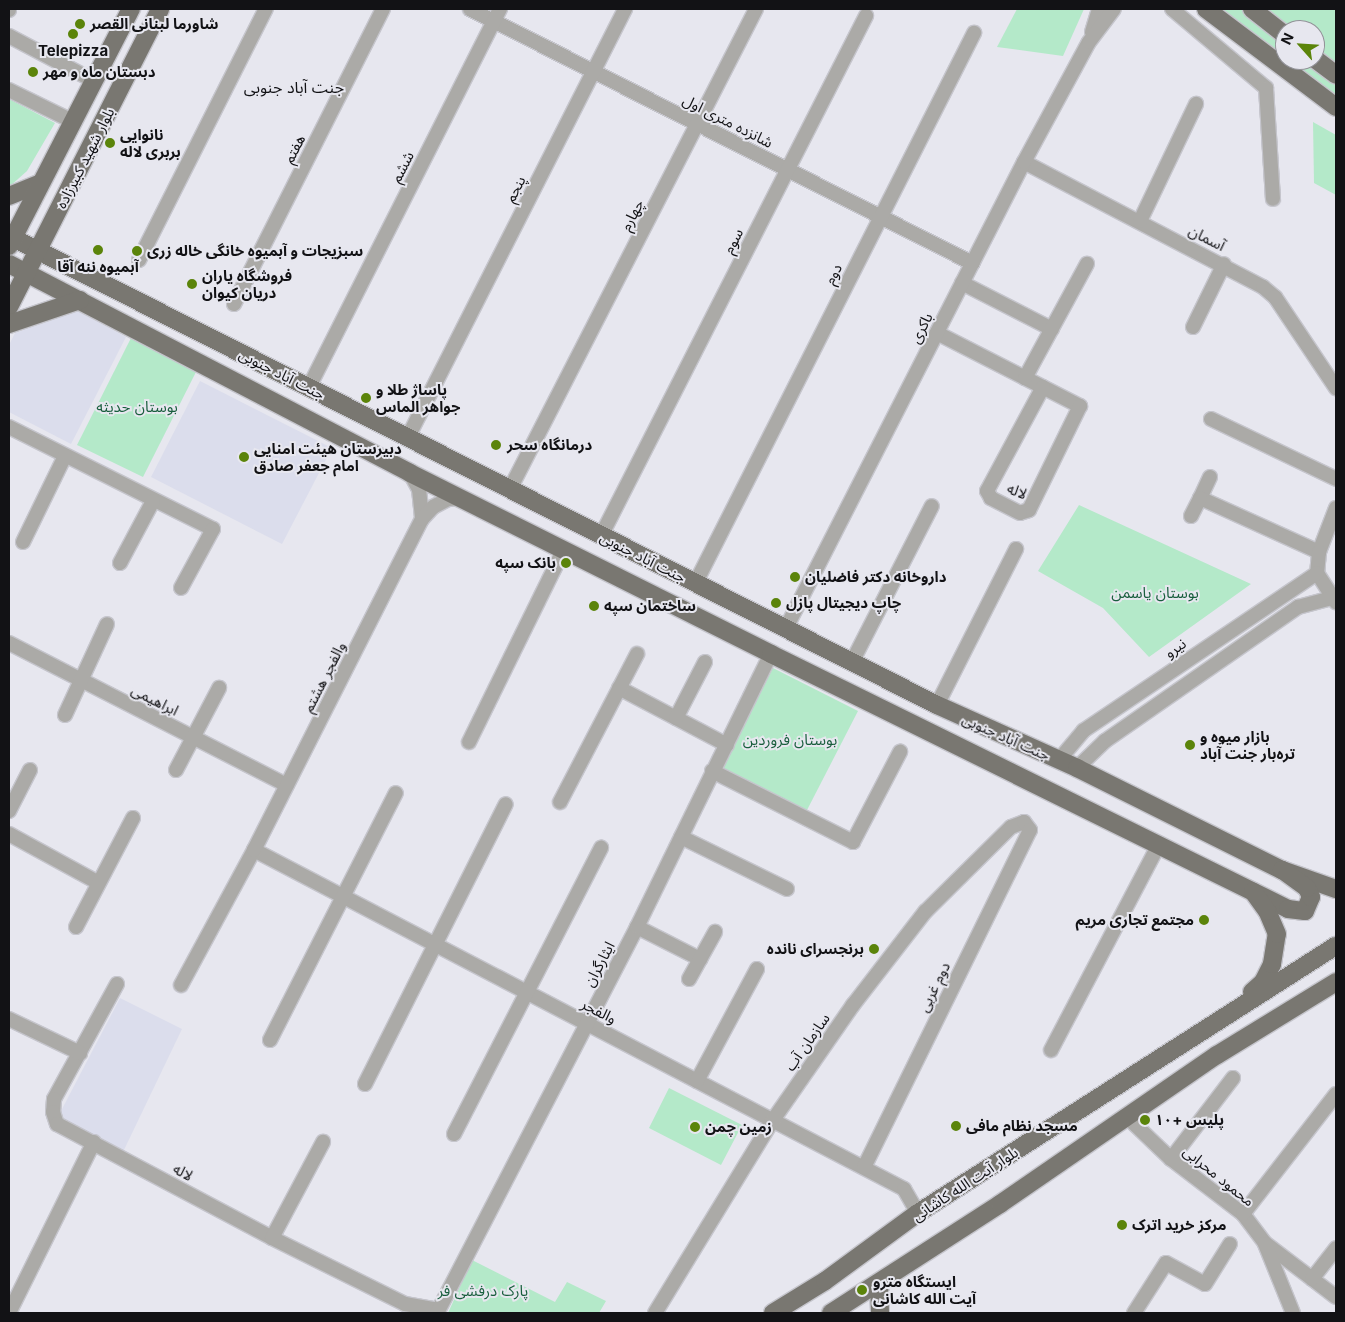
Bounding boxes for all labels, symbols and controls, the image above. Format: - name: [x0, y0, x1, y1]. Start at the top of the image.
- place label: شاورما لبنانی القصر: [90, 15, 218, 33]
- marker: شاورما لبنانی القصر: [74, 18, 86, 30]
- north arrow: [1275, 20, 1325, 70]
- marker: Telepizza: [67, 28, 79, 40]
- text: N: [1277, 30, 1297, 47]
- place label: Telepizza: [38, 42, 108, 60]
- place label: دبستان ماه و مهر: [43, 63, 156, 81]
- marker: دبستان ماه و مهر: [27, 66, 39, 78]
- district label: جنت‌ آباد جنوبی: [244, 77, 344, 97]
- street label: شانزده متری اول: [680, 91, 776, 151]
- street label: بلوار شهید کبیرزاده: [52, 105, 118, 211]
- place label: نانوایی بربری لاله: [120, 125, 181, 160]
- street label: هفتم: [279, 132, 309, 166]
- marker: نانوایی بربری لاله: [104, 137, 116, 149]
- street label: ششم: [387, 148, 417, 186]
- street label: پنجم: [501, 173, 529, 205]
- street label: چهارم: [616, 196, 648, 234]
- street label: آسمان: [1186, 221, 1228, 255]
- street label: سوم: [719, 225, 747, 257]
- place label: سبزیجات و آبمیوه خانگی خاله زری: [147, 242, 363, 260]
- marker: آبمیوه ننه آقا: [92, 244, 104, 256]
- marker: سبزیجات و آبمیوه خانگی خاله زری: [131, 245, 143, 257]
- place label: آبمیوه ننه آقا: [57, 258, 139, 276]
- street label: دوم: [820, 261, 846, 287]
- place label: فروشگاه یاران دریان کیوان: [202, 266, 292, 301]
- marker: فروشگاه یاران دریان کیوان: [186, 278, 198, 290]
- street label: باکری: [906, 310, 936, 346]
- street label: جنت آباد جنوبی: [236, 345, 328, 403]
- place label: پاساژ طلا و جواهر الماس: [376, 380, 461, 415]
- marker: پاساژ طلا و جواهر الماس: [360, 392, 372, 404]
- park label: بوستان حدیثه: [96, 398, 178, 416]
- place label: درمانگاه سحر: [507, 436, 592, 454]
- marker: درمانگاه سحر: [489, 438, 503, 452]
- place label: دبیرستان هیئت امنایی امام جعفر صادق: [254, 439, 402, 474]
- marker: دبیرستان هیئت امنایی امام جعفر صادق: [238, 451, 250, 463]
- street label: لاله: [1004, 479, 1030, 503]
- street label: جنت آباد جنوبی: [597, 528, 689, 586]
- place label: بانک سپه: [495, 554, 556, 572]
- marker: بانک سپه: [560, 557, 572, 569]
- place label: داروخانه دکتر فاضلیان: [805, 568, 946, 586]
- marker: داروخانه دکتر فاضلیان: [789, 571, 801, 583]
- park label: بوستان یاسمن: [1111, 584, 1199, 602]
- place label: چاپ دیجیتال پازل: [786, 594, 901, 612]
- place label: ساختمان سپه: [604, 597, 696, 615]
- marker: چاپ دیجیتال پازل: [770, 597, 782, 609]
- marker: ساختمان سپه: [588, 600, 600, 612]
- street label: نیرو: [1161, 634, 1189, 662]
- street label: والفجر هشتم: [299, 639, 349, 715]
- street label: ابراهیمی: [128, 680, 182, 720]
- street label: جنت آباد جنوبی: [959, 710, 1053, 764]
- place label: بازار میوه و تره‌بار جنت آباد: [1200, 727, 1295, 762]
- park label: بوستان فروردین: [743, 731, 837, 749]
- marker: بازار میوه و تره‌بار جنت آباد: [1184, 739, 1196, 751]
- place label: مجتمع تجاری مریم: [1076, 911, 1194, 929]
- marker: مجتمع تجاری مریم: [1198, 914, 1210, 926]
- street label: ایثارگران: [580, 938, 618, 990]
- place label: برنجسرای نانده: [767, 940, 864, 958]
- marker: برنجسرای نانده: [868, 943, 880, 955]
- street label: دوم غربی: [914, 959, 954, 1015]
- street label: والفجر: [578, 995, 620, 1027]
- street label: سازمان آب: [781, 1010, 833, 1074]
- place label: پلیس +۱۰: [1155, 1111, 1224, 1129]
- marker: پلیس +۱۰: [1139, 1114, 1151, 1126]
- place label: مسجد نظام مافی: [966, 1117, 1078, 1135]
- place label: زمین چمن: [705, 1118, 772, 1136]
- marker: مسجد نظام مافی: [950, 1120, 962, 1132]
- marker: زمین چمن: [689, 1121, 701, 1133]
- street label: محمود محرابی: [1180, 1142, 1258, 1210]
- street label: بلوار آیت الله کاشانی: [909, 1143, 1021, 1225]
- street label: لاله: [170, 1159, 196, 1185]
- place label: مرکز خرید اترک: [1132, 1216, 1226, 1234]
- marker: مرکز خرید اترک: [1116, 1219, 1128, 1231]
- place label: ایستگاه مترو آیت الله کاشانی: [873, 1272, 976, 1307]
- park label: پارک درفشی فر: [438, 1282, 528, 1300]
- marker: ایستگاه مترو آیت الله کاشانی: [855, 1283, 869, 1297]

